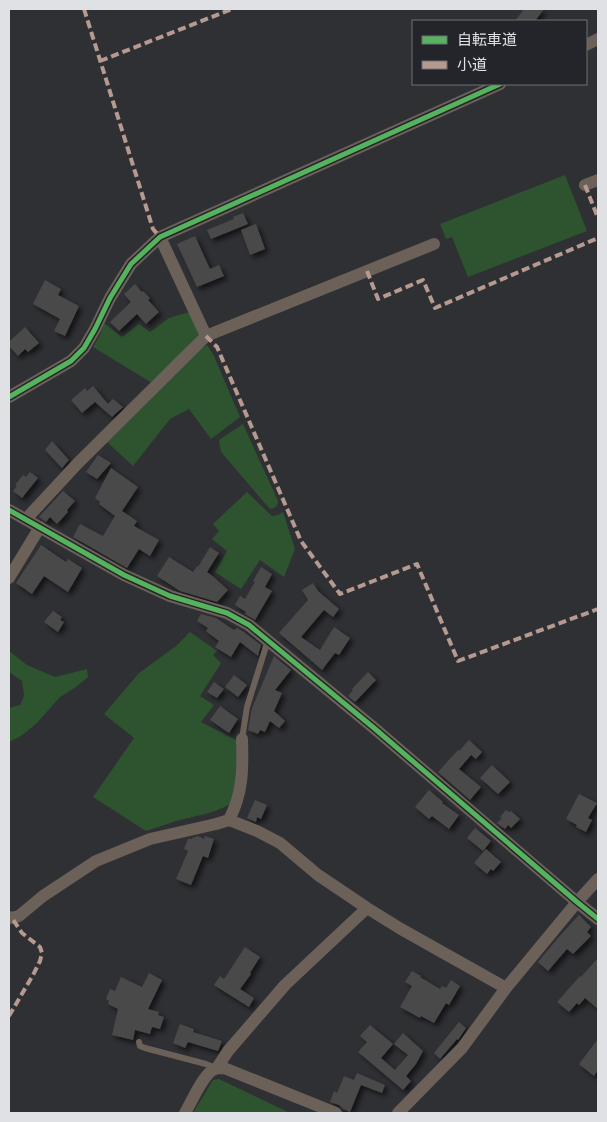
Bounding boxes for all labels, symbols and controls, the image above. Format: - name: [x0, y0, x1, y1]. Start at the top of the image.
- legend: [412, 20, 587, 85]
- text: 自転車道: [457, 31, 517, 49]
- text: 小道: [457, 56, 487, 74]

